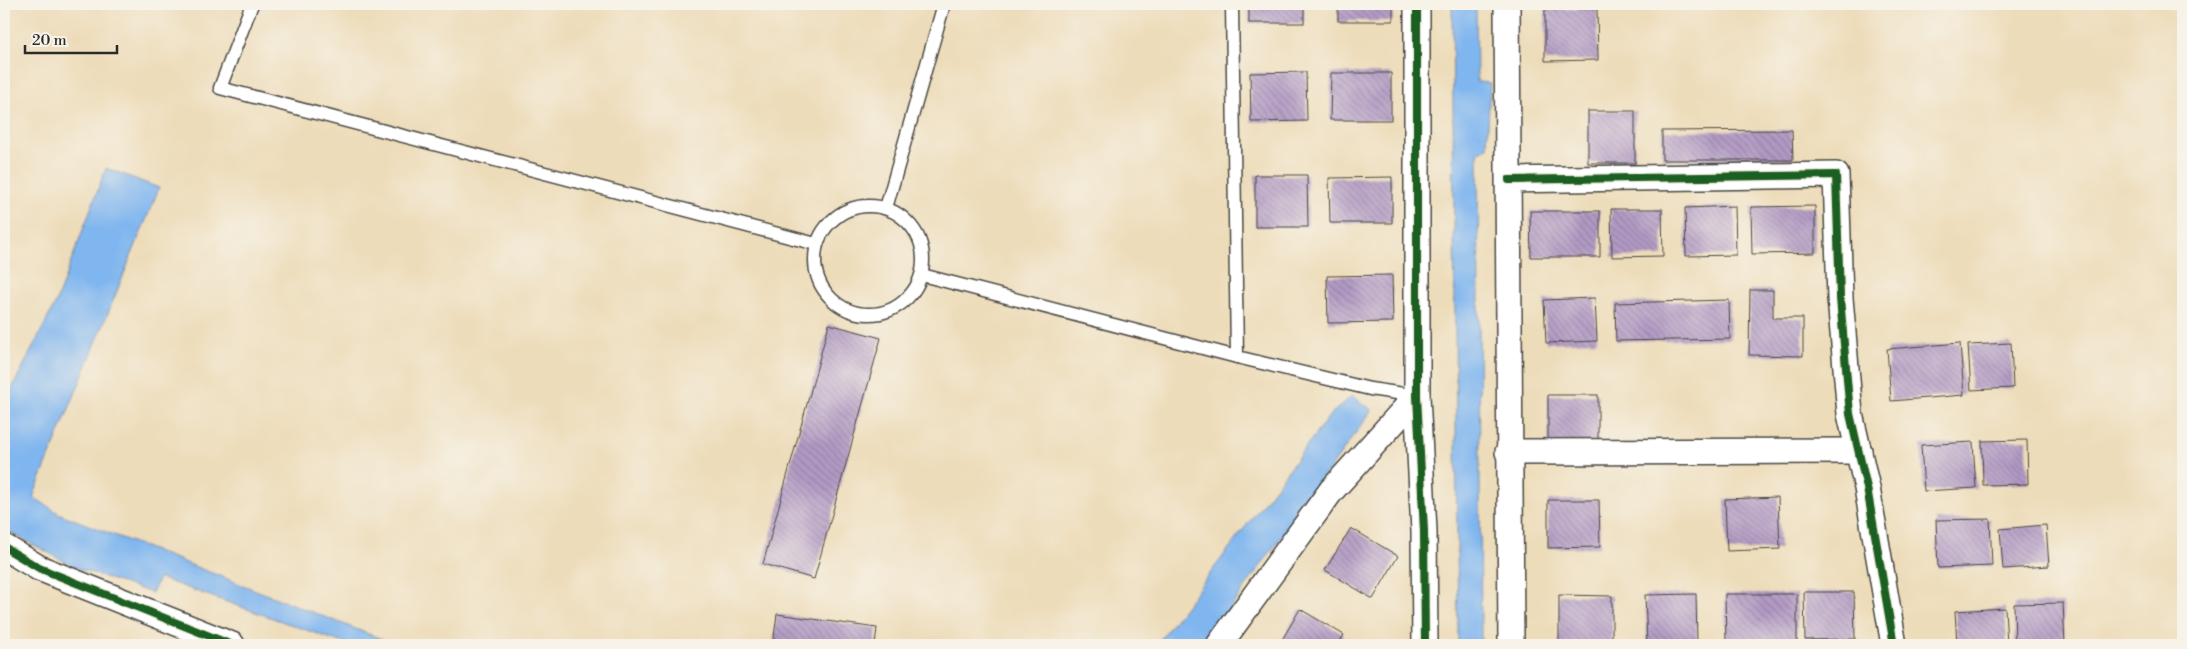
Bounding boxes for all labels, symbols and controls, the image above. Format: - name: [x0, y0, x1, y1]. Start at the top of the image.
- scale bar: [25, 22, 118, 54]
- text: 20 m: [32, 31, 67, 50]

